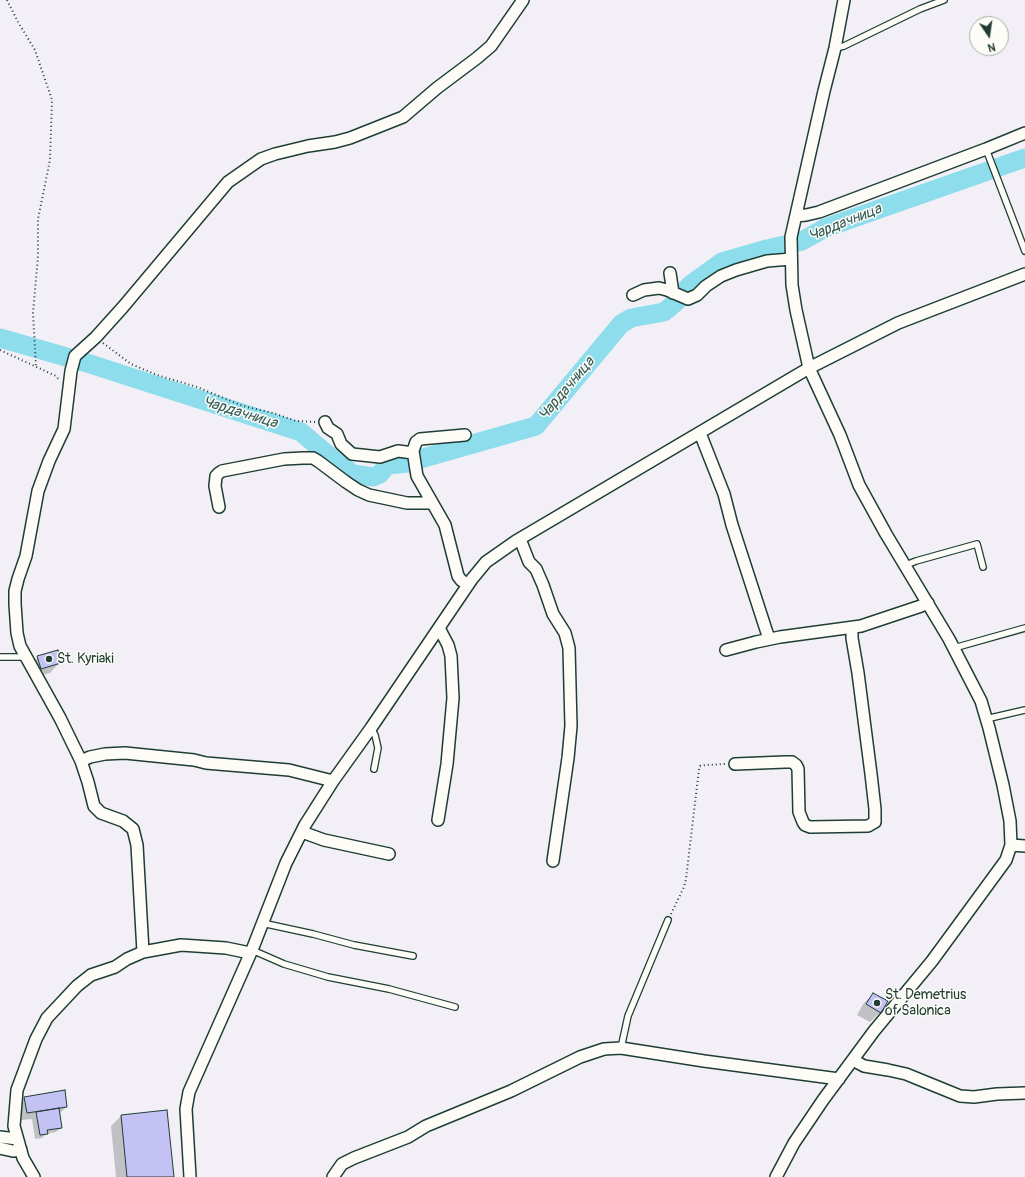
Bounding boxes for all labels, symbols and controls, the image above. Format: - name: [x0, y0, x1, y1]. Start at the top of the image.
- north arrow: [969, 16, 1009, 56]
- text: N: [987, 40, 997, 54]
- water label: Чардачница: [806, 200, 884, 246]
- water label: Чардачница: [535, 354, 599, 424]
- water label: Чардачница: [200, 393, 280, 433]
- place label: St. Kyriaki: [57, 651, 114, 667]
- marker: St. Kyriaki: [44, 654, 54, 664]
- place label: St. Demetrius of Salonica: [885, 987, 966, 1020]
- marker: St. Demetrius of Salonica: [872, 998, 882, 1008]

